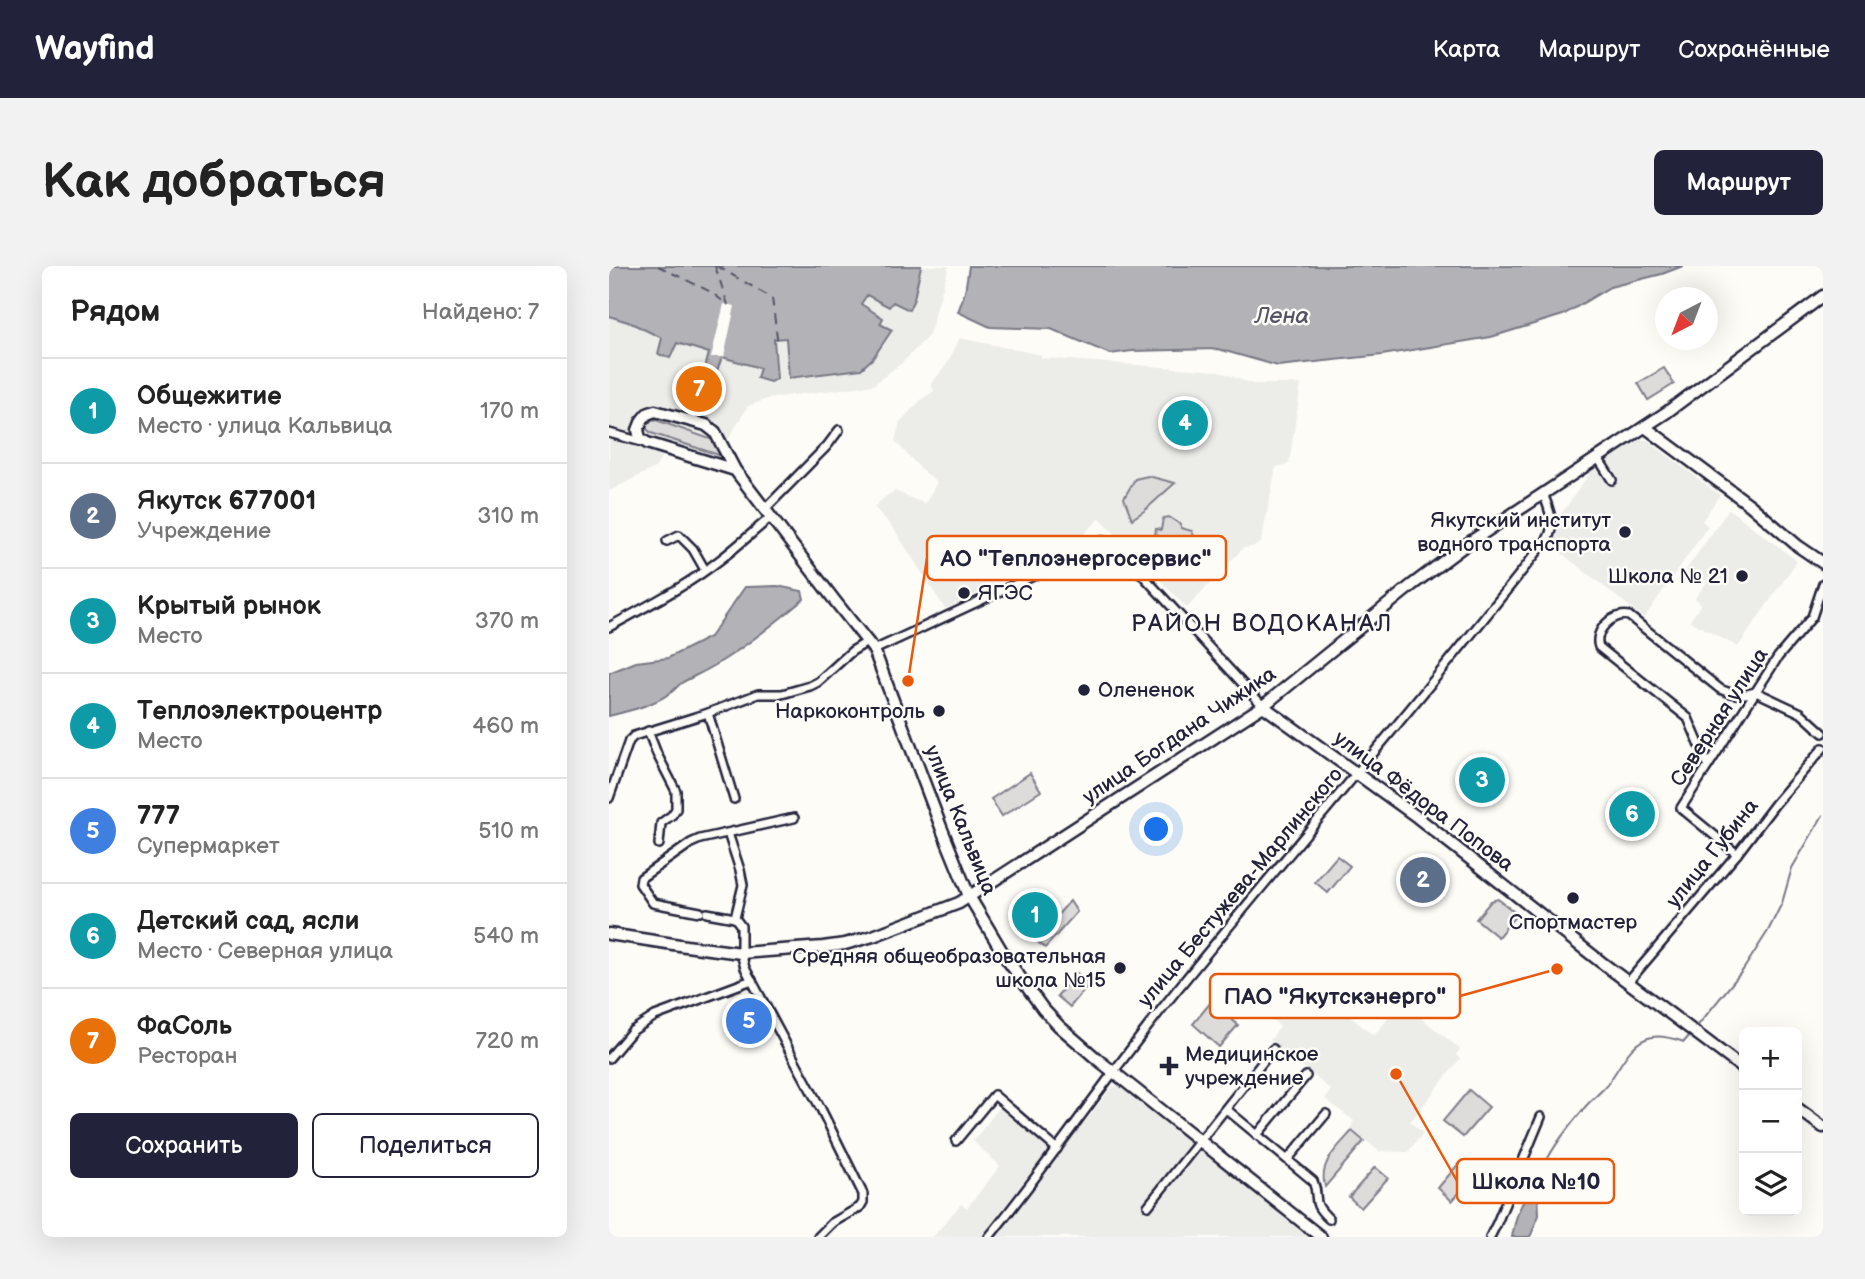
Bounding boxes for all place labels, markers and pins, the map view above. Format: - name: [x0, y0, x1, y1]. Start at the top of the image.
- pin: 7: [676, 363, 722, 415]
- pin: 4: [1162, 397, 1208, 449]
- place label: Якутский институт водного транспорта: [1417, 508, 1612, 557]
- marker: Якутский институт водного транспорта: [1617, 524, 1633, 540]
- callout: АО "Теплоэнергосервис": [927, 536, 1226, 580]
- place label: Школа № 21: [1608, 564, 1728, 589]
- marker: Школа № 21: [1734, 568, 1750, 584]
- place label: ЯГЭС: [978, 581, 1033, 606]
- marker: ЯГЭС: [956, 585, 972, 601]
- place label: Олененок: [1098, 678, 1194, 703]
- marker: Олененок: [1076, 682, 1092, 698]
- place label: Наркоконтроль: [775, 699, 926, 724]
- marker: Наркоконтроль: [931, 703, 947, 719]
- pin: 3: [1459, 754, 1505, 806]
- pin: 6: [1609, 788, 1655, 840]
- pin: 2: [1400, 854, 1446, 906]
- pin: 1: [1012, 889, 1058, 941]
- marker: Спортмастер: [1565, 890, 1581, 906]
- place label: Спортмастер: [1509, 910, 1637, 935]
- place label: Средняя общеобразовательная школа №15: [792, 944, 1106, 993]
- marker: Средняя общеобразовательная школа №15: [1112, 960, 1128, 976]
- callout: ПАО "Якутскэнерго": [1210, 974, 1460, 1018]
- pin: 5: [726, 995, 772, 1047]
- place label: Медицинское учреждение: [1185, 1042, 1319, 1091]
- marker: Медицинское учреждение: [1159, 1056, 1179, 1076]
- callout: Школа №10: [1457, 1159, 1614, 1203]

